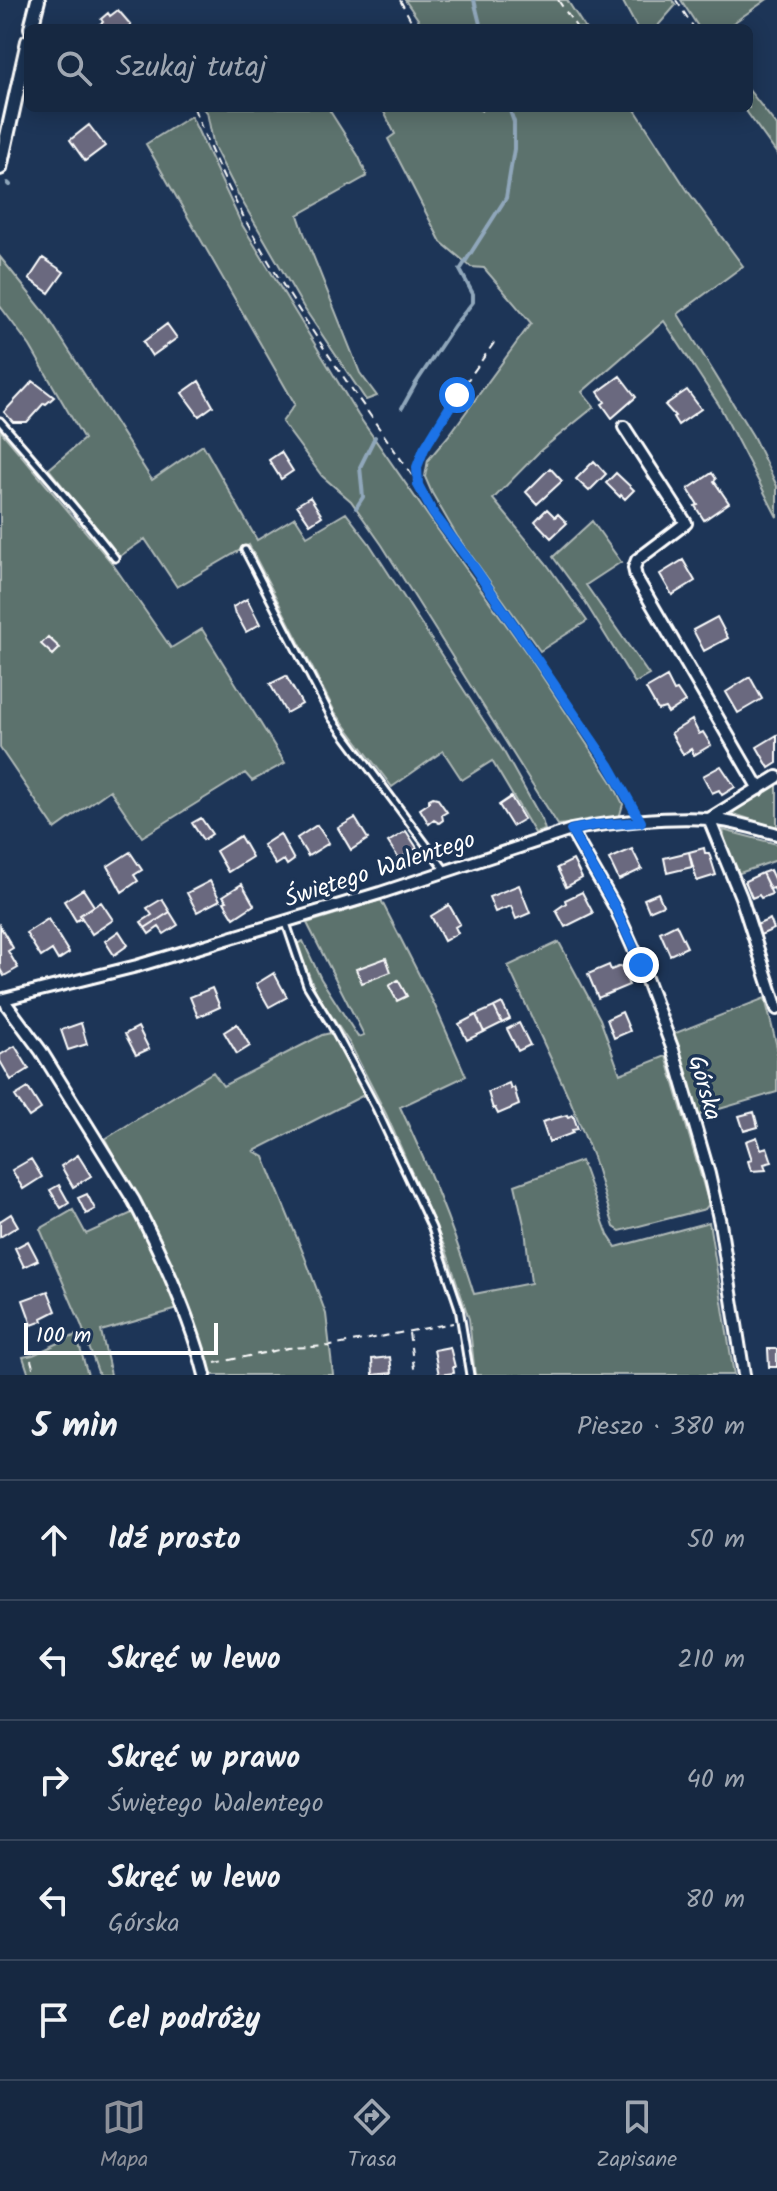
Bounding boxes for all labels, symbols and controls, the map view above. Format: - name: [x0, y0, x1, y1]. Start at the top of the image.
- search box: [24, 24, 753, 112]
- text: Szukaj tutaj: [116, 44, 267, 92]
- icon: search: [52, 46, 96, 90]
- route start: [439, 377, 475, 413]
- street label: Świętego Walentego: [279, 821, 481, 919]
- route end: [623, 947, 659, 983]
- street label: Górska: [676, 1051, 732, 1125]
- scale bar: [24, 1319, 218, 1355]
- text: 100 m: [36, 1319, 91, 1354]
- text: 5 min: [32, 1400, 118, 1454]
- text: Pieszo · 380 m: [577, 1406, 745, 1448]
- text: Idź prosto: [108, 1516, 241, 1564]
- icon: ahead: [32, 1518, 76, 1562]
- text: 50 m: [687, 1519, 745, 1561]
- text: Skręć w lewo: [108, 1636, 281, 1684]
- icon: left: [32, 1638, 76, 1682]
- text: 210 m: [678, 1639, 745, 1681]
- text: Skręć w prawo: [108, 1735, 300, 1783]
- icon: right: [32, 1758, 76, 1802]
- text: 40 m: [687, 1759, 745, 1801]
- text: Świętego Walentego: [108, 1783, 323, 1825]
- text: Skręć w lewo: [108, 1855, 281, 1903]
- icon: left: [32, 1878, 76, 1922]
- text: 80 m: [685, 1879, 745, 1921]
- text: Górska: [108, 1903, 180, 1945]
- text: Cel podróży: [108, 1996, 260, 2044]
- icon: arrive: [32, 1998, 76, 2042]
- tab: Mapa: [100, 2095, 148, 2178]
- tab: Trasa: [348, 2095, 397, 2178]
- tab: Zapisane: [596, 2095, 677, 2178]

